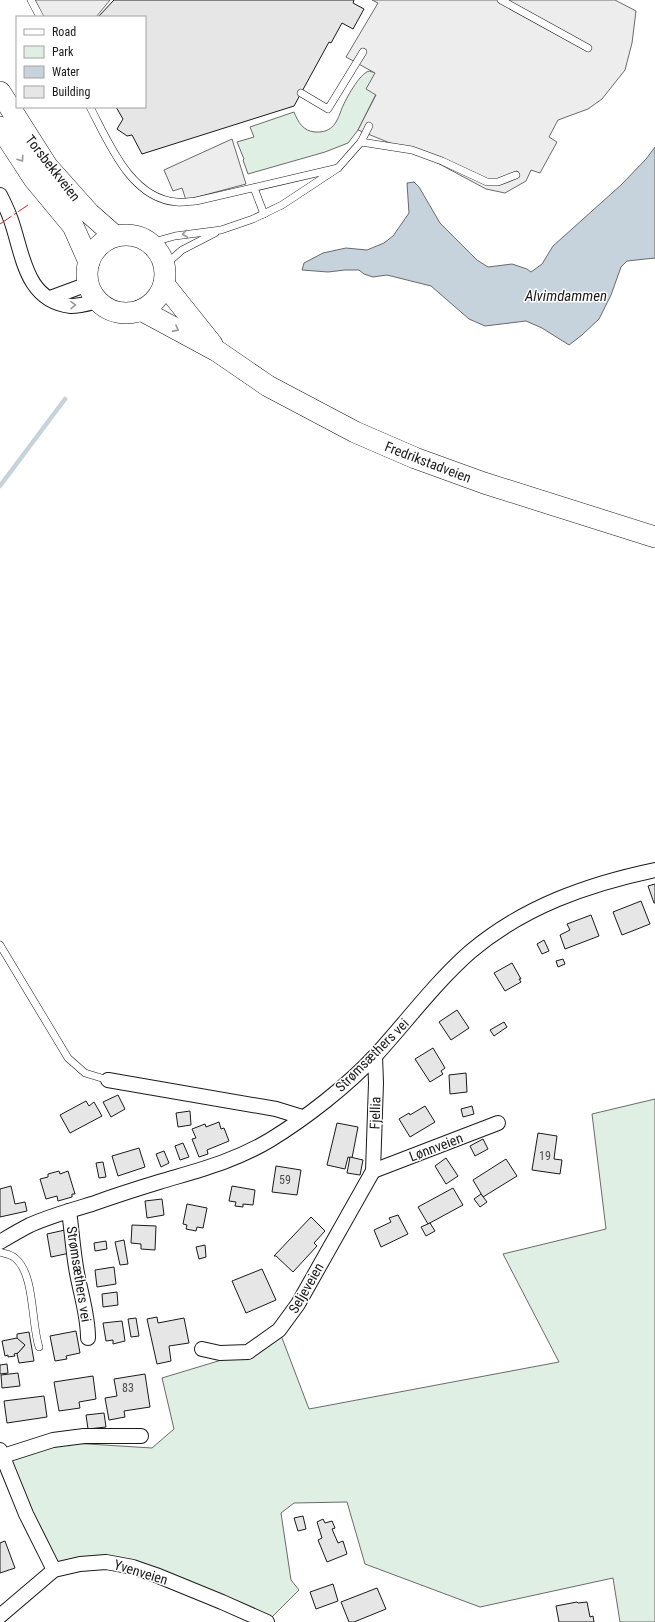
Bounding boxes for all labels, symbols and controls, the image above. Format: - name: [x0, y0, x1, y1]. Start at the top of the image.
- legend: [16, 16, 146, 108]
- text: Road: [52, 25, 76, 39]
- text: Park: [52, 45, 74, 59]
- text: Water: [52, 65, 80, 79]
- text: Building: [52, 85, 90, 99]
- street label: Torsbekkveien: [22, 132, 84, 204]
- one-way arrow: [16, 155, 23, 162]
- one-way arrow: [182, 229, 188, 238]
- water label: Alvimdammen: [524, 287, 607, 305]
- one-way arrow: [70, 300, 77, 309]
- one-way arrow: [171, 324, 179, 331]
- street label: Fredrikstadveien: [383, 438, 473, 486]
- street label: Strømsæthers vei: [332, 1015, 412, 1095]
- street label: Fjellia: [366, 1096, 384, 1130]
- street label: Lønnveien: [407, 1129, 465, 1165]
- house number: 19: [539, 1149, 551, 1163]
- house number: 59: [279, 1173, 291, 1187]
- street label: Strømsæthers vei: [64, 1225, 94, 1323]
- street label: Seljeveien: [285, 1260, 327, 1316]
- house number: 83: [122, 1381, 134, 1395]
- street label: Yvenveien: [112, 1556, 170, 1588]

